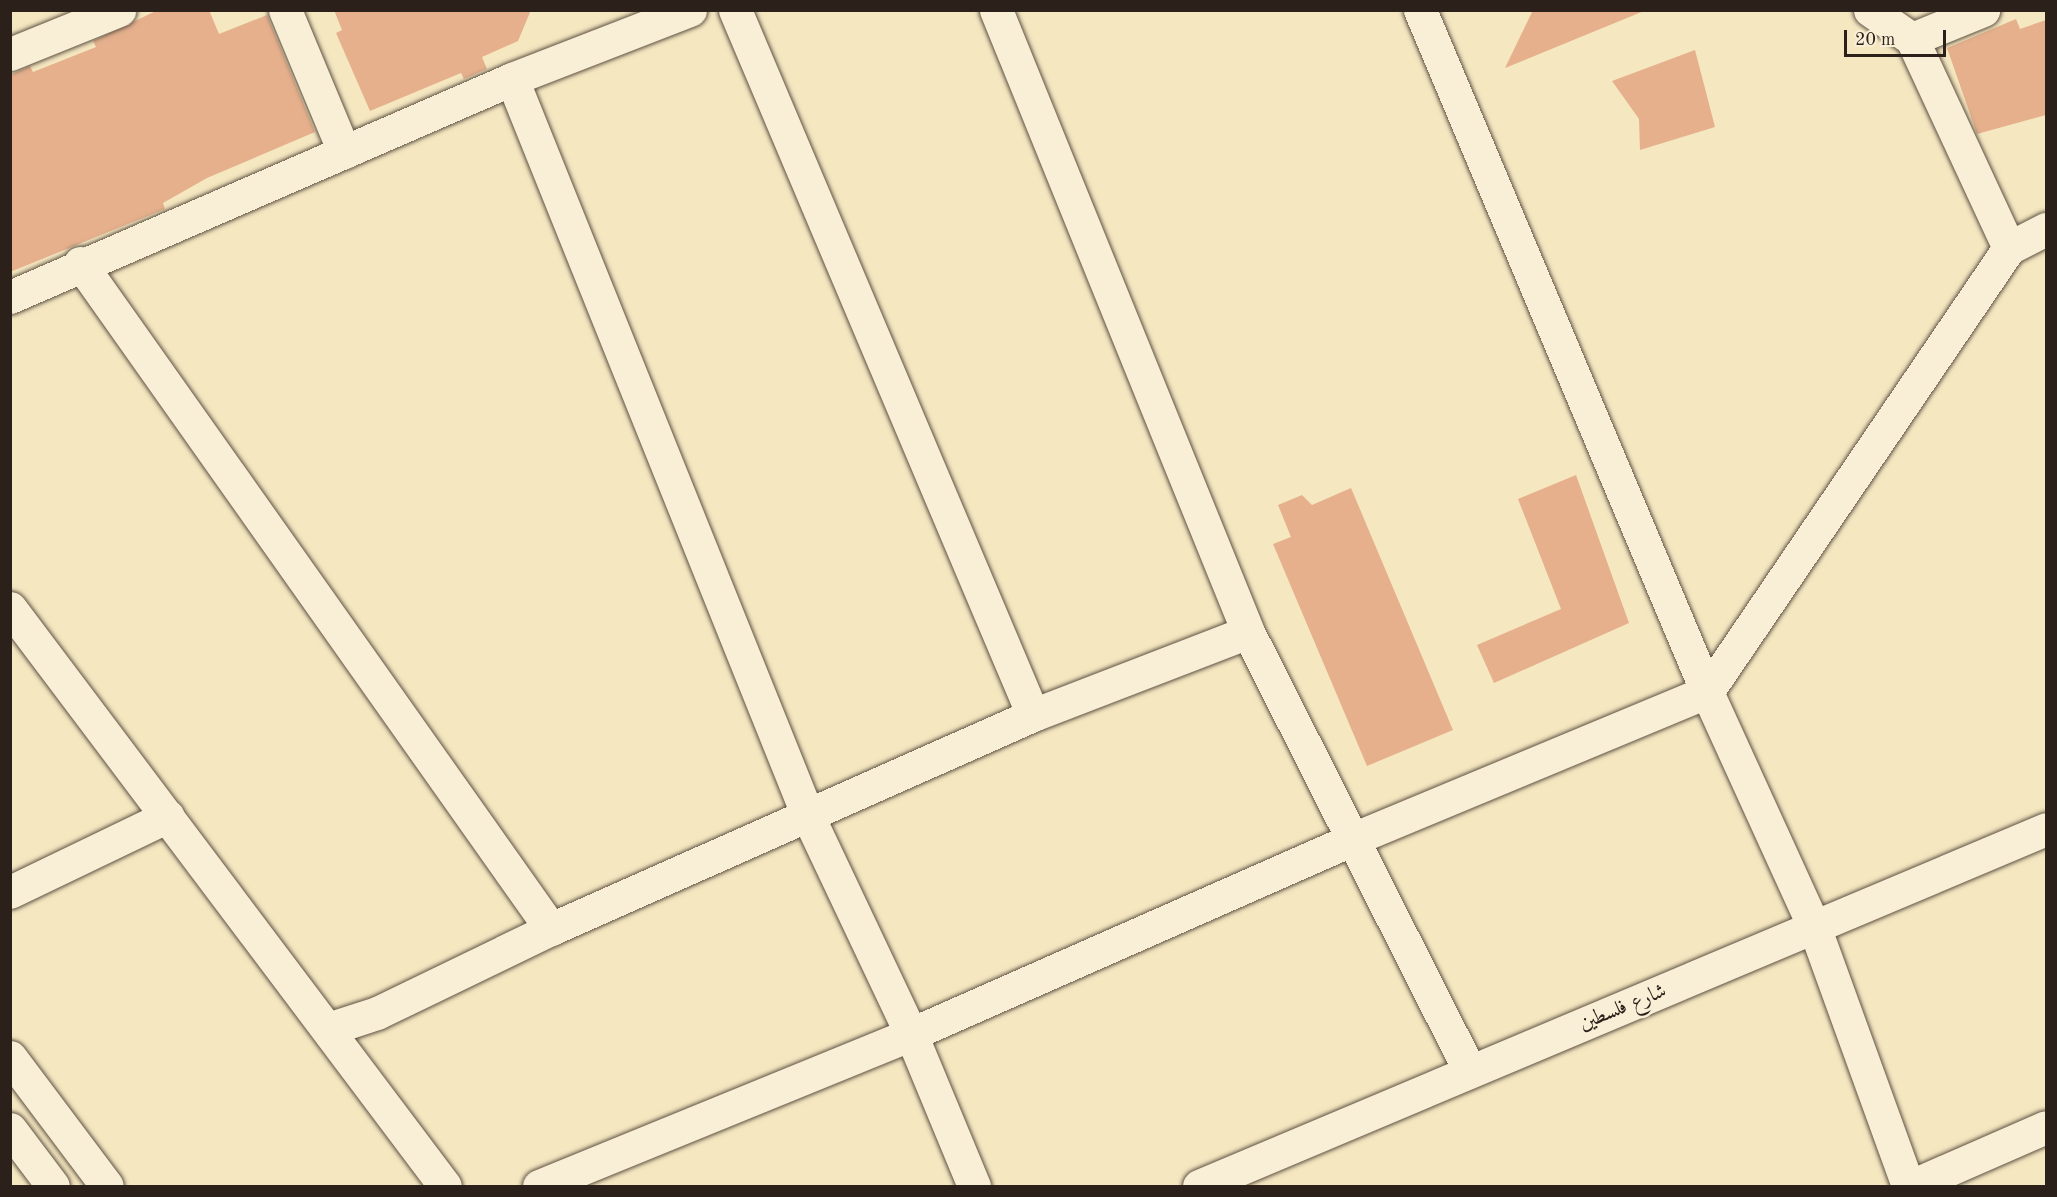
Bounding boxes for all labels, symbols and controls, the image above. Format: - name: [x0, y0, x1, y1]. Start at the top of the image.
- scale bar: [1847, 18, 1949, 56]
- text: 20 m: [1855, 31, 1895, 49]
- street label: شارع فلسطين: [1576, 979, 1670, 1037]

